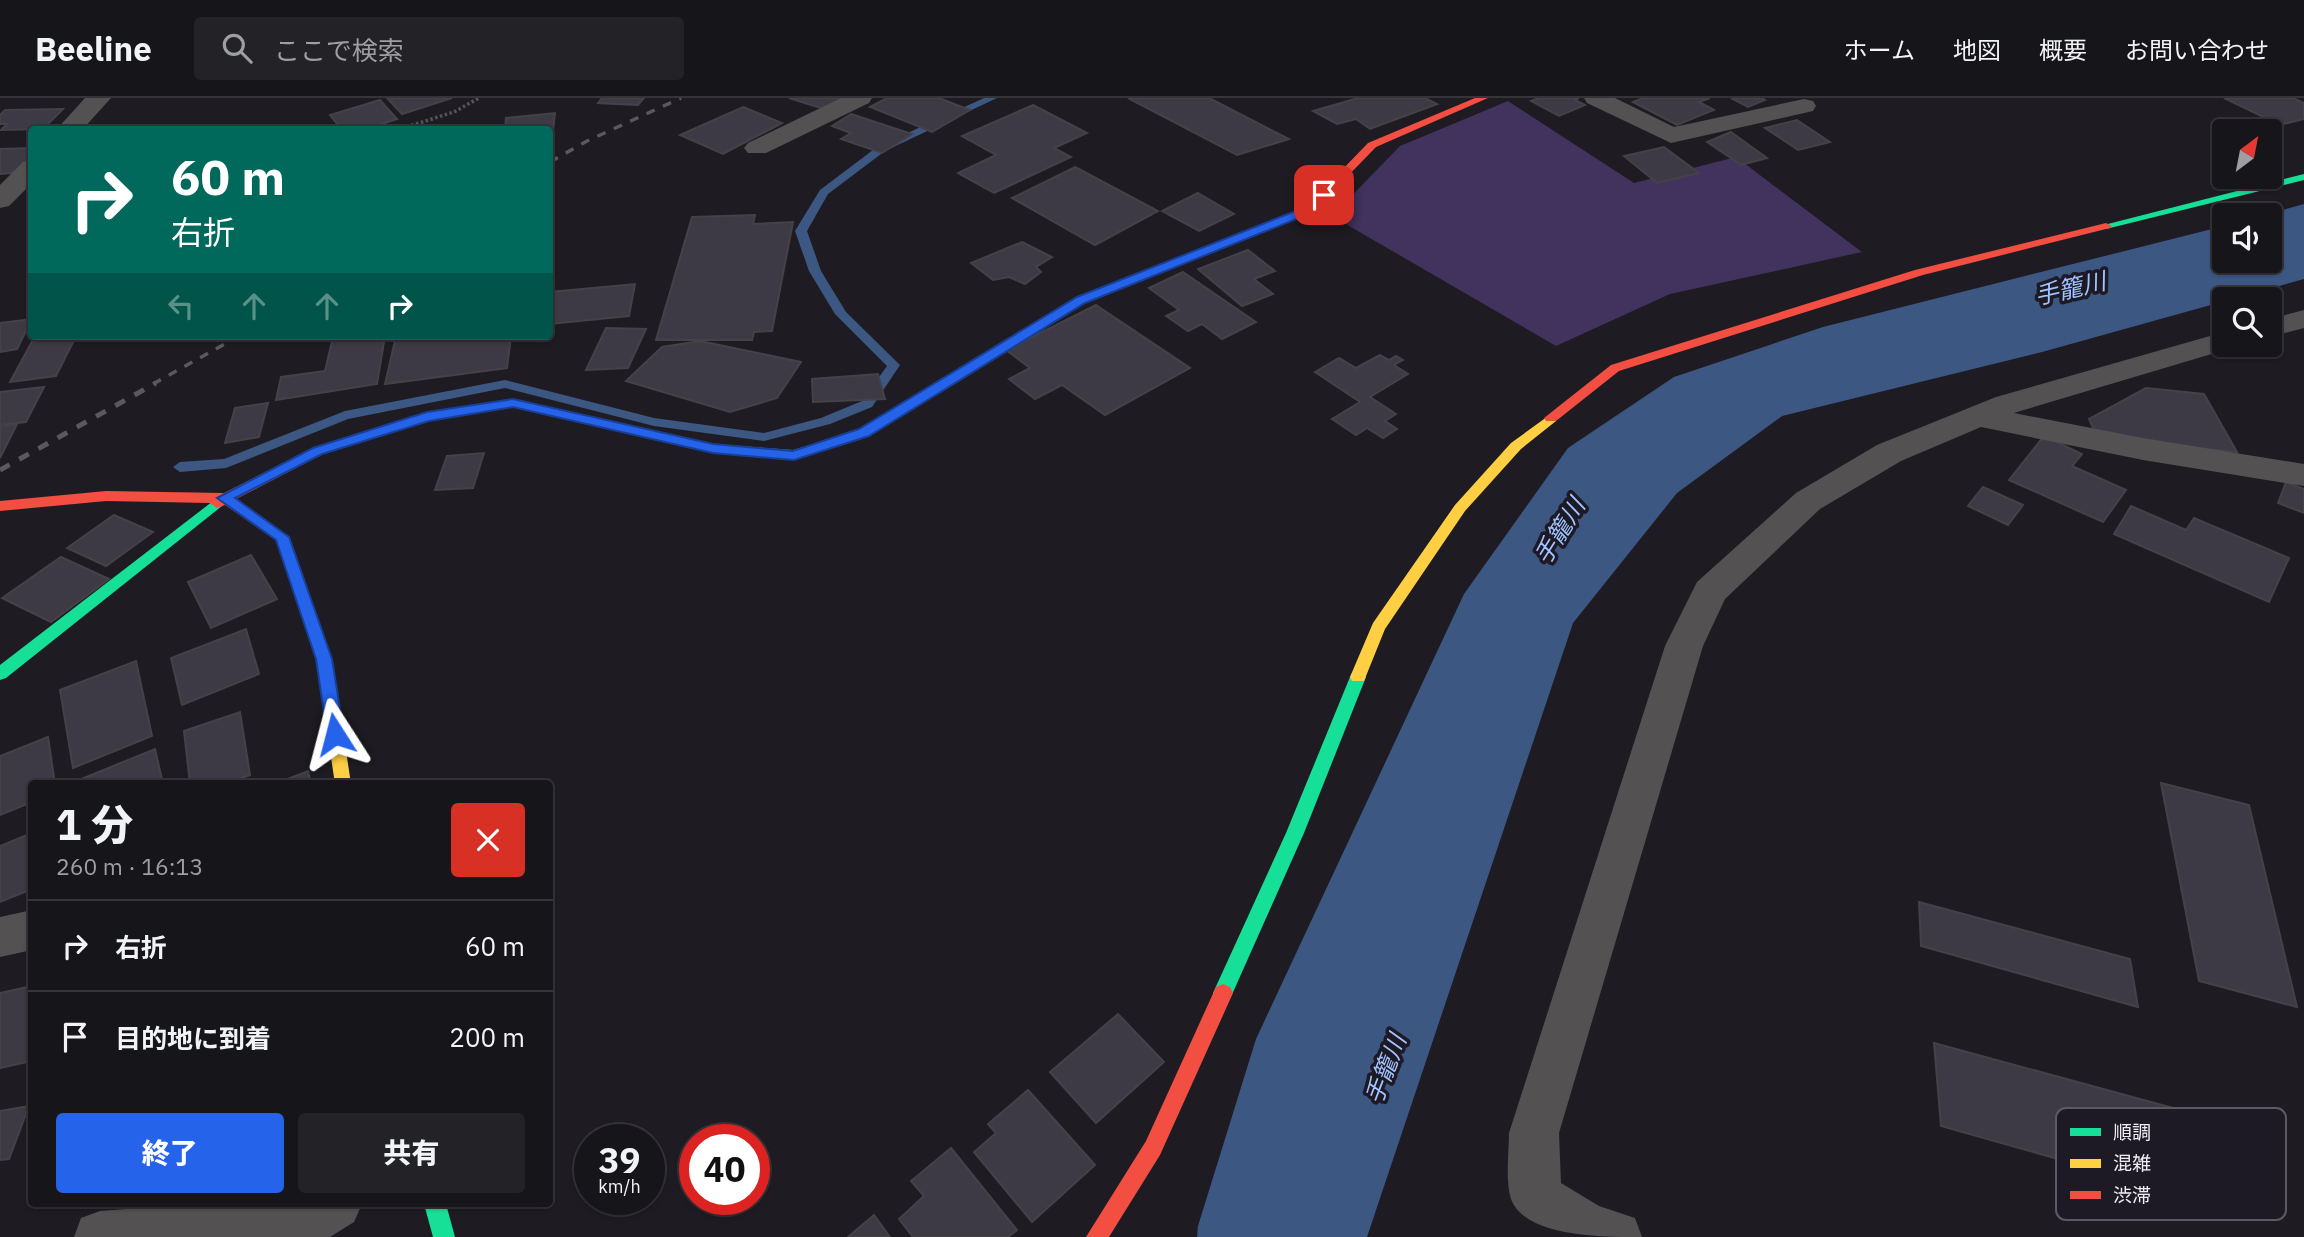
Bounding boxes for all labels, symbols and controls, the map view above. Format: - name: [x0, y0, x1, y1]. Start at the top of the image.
- search box: [194, 17, 684, 80]
- text: Beeline: [35, 27, 152, 70]
- icon: search: [218, 29, 256, 67]
- text: ここで検索: [274, 33, 404, 67]
- text: ホーム: [1844, 34, 1915, 66]
- text: 地図: [1953, 34, 2001, 66]
- text: 概要: [2039, 34, 2087, 66]
- text: お問い合わせ: [2125, 34, 2269, 66]
- north arrow: [2212, 119, 2282, 189]
- map controls: [2212, 119, 2282, 357]
- text: 60 m: [171, 145, 285, 208]
- icon: right: [56, 154, 147, 245]
- pin: [1294, 165, 1354, 225]
- icon: arrive: [1305, 176, 1343, 214]
- button: sound: [2212, 203, 2282, 273]
- text: 右折: [171, 211, 235, 253]
- water label: 手籠川: [2031, 264, 2112, 312]
- icon: left: [162, 287, 200, 325]
- icon: ahead: [235, 287, 273, 325]
- icon: ahead: [308, 287, 346, 325]
- icon: right: [381, 287, 419, 325]
- button: search: [2212, 287, 2282, 357]
- water label: 手籠川: [1526, 489, 1593, 570]
- position arrow: [298, 697, 372, 771]
- text: 1 分: [56, 797, 133, 852]
- button: close: [451, 803, 525, 877]
- text: 260 m · 16:13: [56, 851, 203, 881]
- icon: right: [56, 927, 94, 965]
- text: 60 m: [465, 929, 525, 963]
- text: 右折: [115, 930, 167, 964]
- icon: arrive: [56, 1018, 94, 1056]
- text: 200 m: [449, 1020, 525, 1054]
- text: 目的地に到着: [115, 1021, 271, 1055]
- water label: 手籠川: [1357, 1027, 1414, 1108]
- legend: [2056, 1108, 2286, 1220]
- button: 終了: [56, 1113, 284, 1193]
- button: 共有: [298, 1113, 525, 1193]
- text: 順調: [2113, 1120, 2151, 1144]
- speed limit sign: 40: [679, 1124, 770, 1215]
- text: 39: [598, 1137, 641, 1183]
- text: 混雑: [2113, 1151, 2151, 1175]
- text: km/h: [598, 1175, 641, 1198]
- text: 渋滞: [2113, 1183, 2151, 1207]

